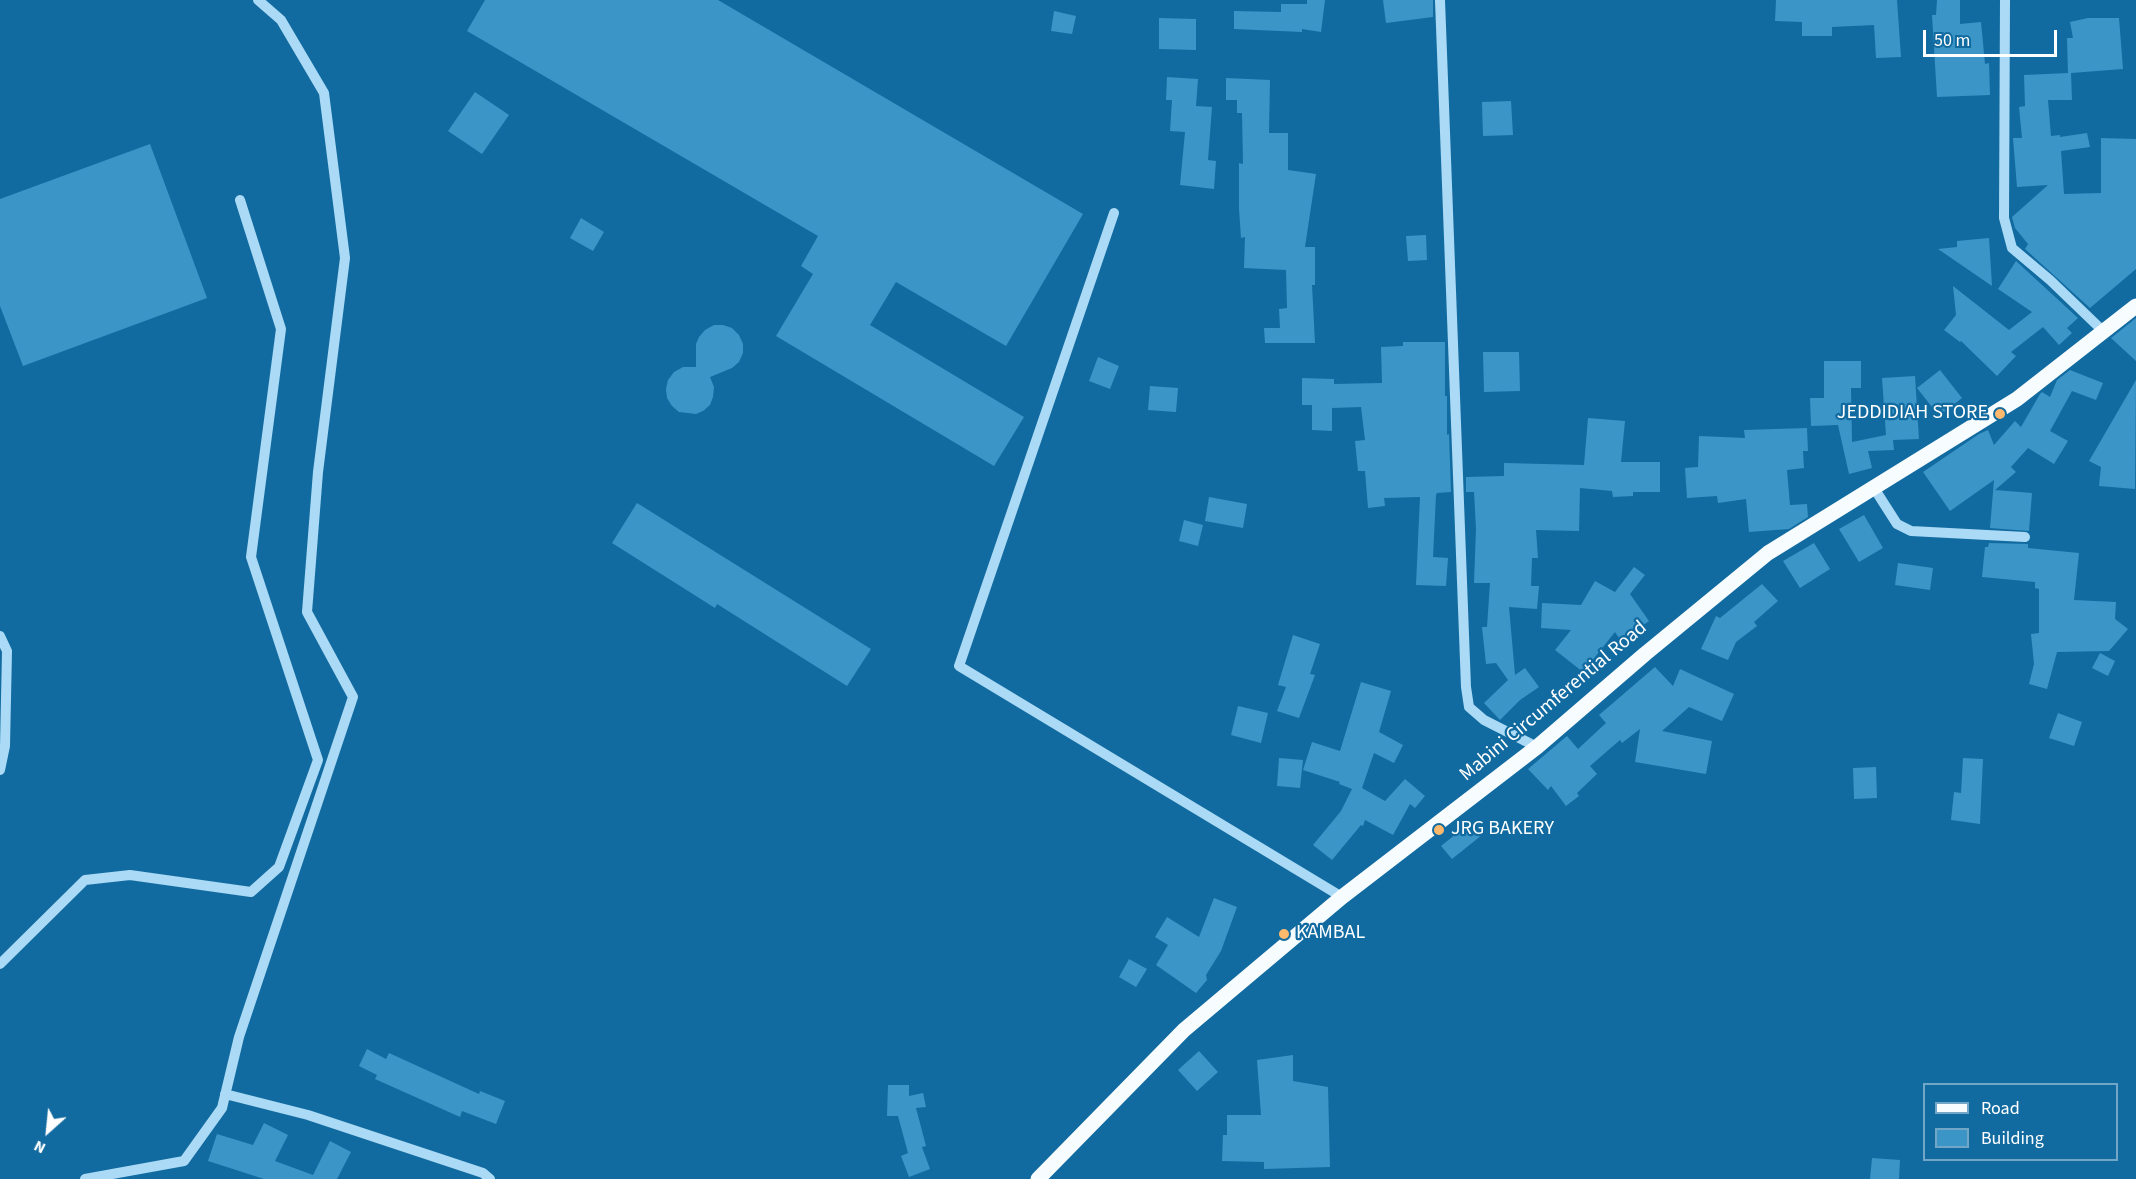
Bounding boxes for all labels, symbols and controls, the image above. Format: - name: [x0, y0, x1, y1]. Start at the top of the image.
- scale bar: [1926, 18, 2060, 56]
- text: 50 m: [1934, 28, 1970, 53]
- place label: JEDDIDIAH STORE: [1837, 402, 1988, 426]
- marker: JEDDIDIAH STORE: [1993, 407, 2007, 421]
- street label: Mabini Circumferential Road: [1455, 617, 1653, 787]
- place label: JRG BAKERY: [1451, 818, 1554, 842]
- marker: JRG BAKERY: [1432, 823, 1446, 837]
- place label: KAMBAL: [1296, 922, 1365, 946]
- marker: KAMBAL: [1277, 927, 1291, 941]
- legend: [1923, 1083, 2118, 1161]
- text: Road: [1981, 1096, 2020, 1121]
- north arrow: [18, 1101, 78, 1161]
- text: Building: [1981, 1126, 2044, 1151]
- text: N: [30, 1135, 50, 1159]

